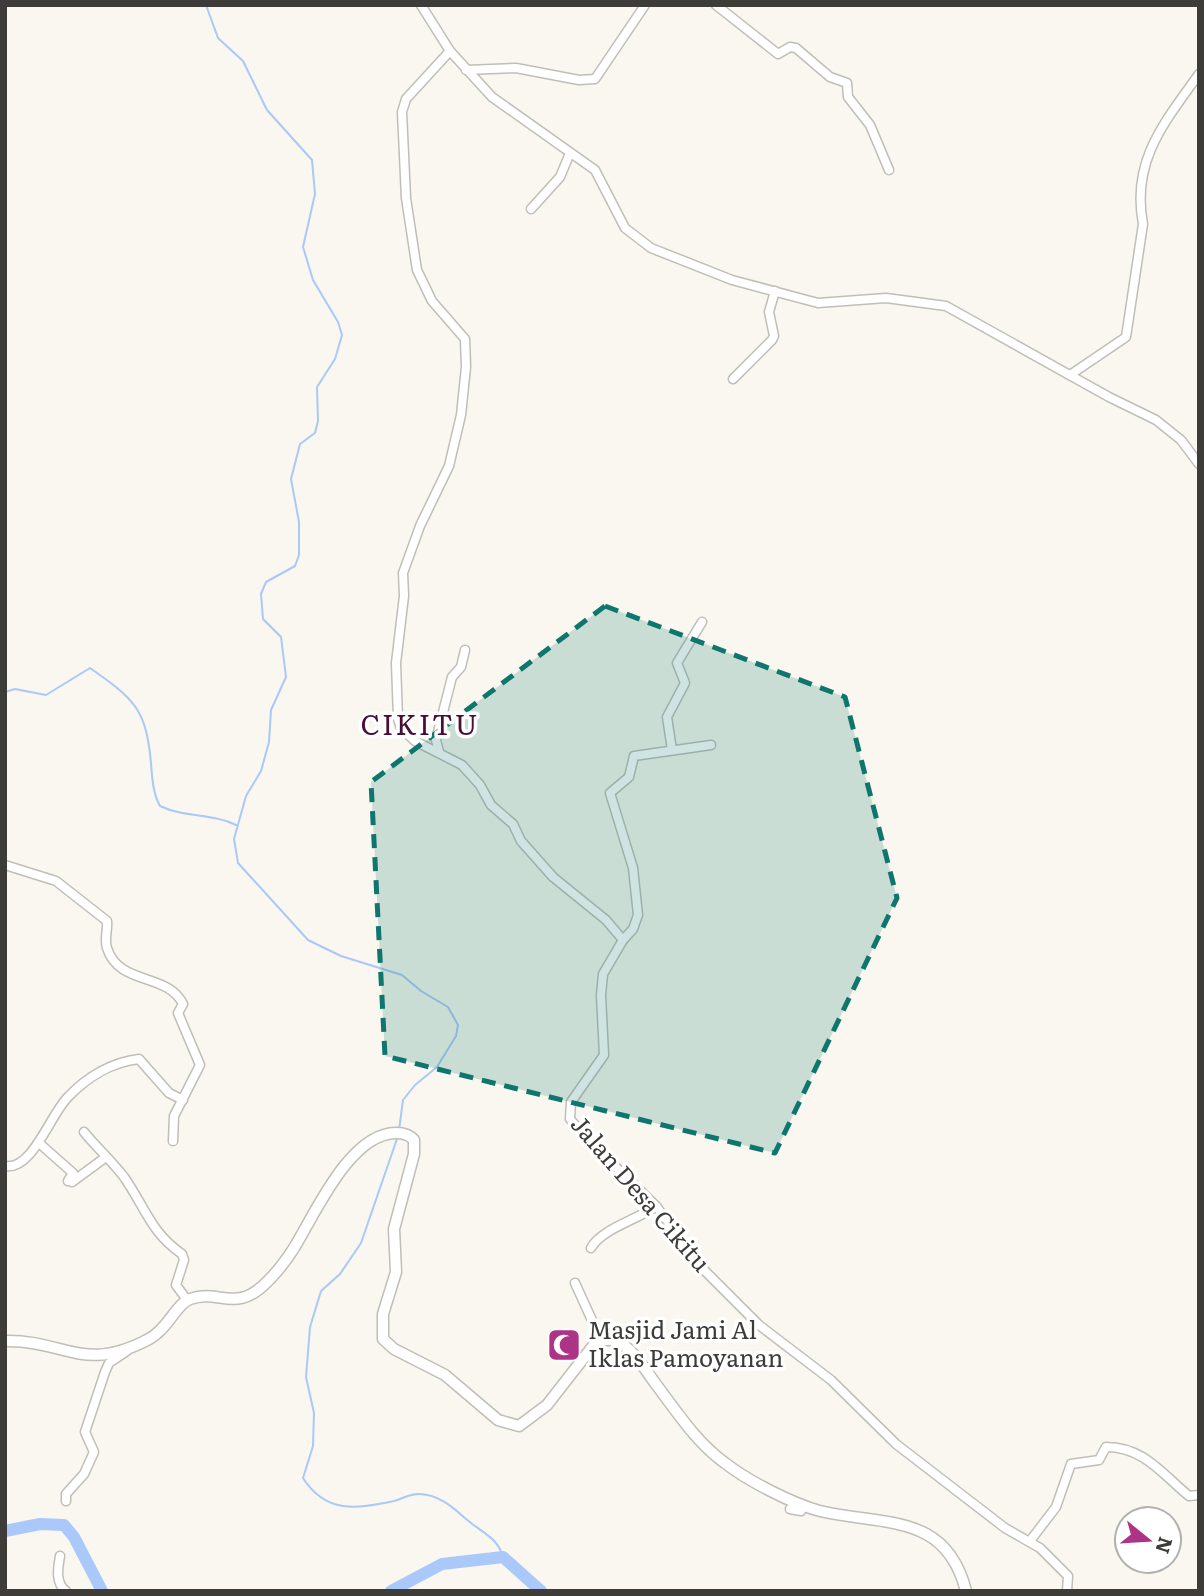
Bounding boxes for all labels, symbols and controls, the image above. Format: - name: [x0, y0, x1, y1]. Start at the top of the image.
- district label: CIKITU: [361, 702, 479, 744]
- street label: Jalan Desa Cikitu: [564, 1106, 720, 1278]
- place label: Masjid Jami Al Iklas Pamoyanan: [588, 1311, 784, 1374]
- mosque icon: Masjid Jami Al Iklas Pamoyanan: [545, 1326, 583, 1364]
- north arrow: [1113, 1505, 1183, 1575]
- text: N: [1149, 1534, 1181, 1558]

